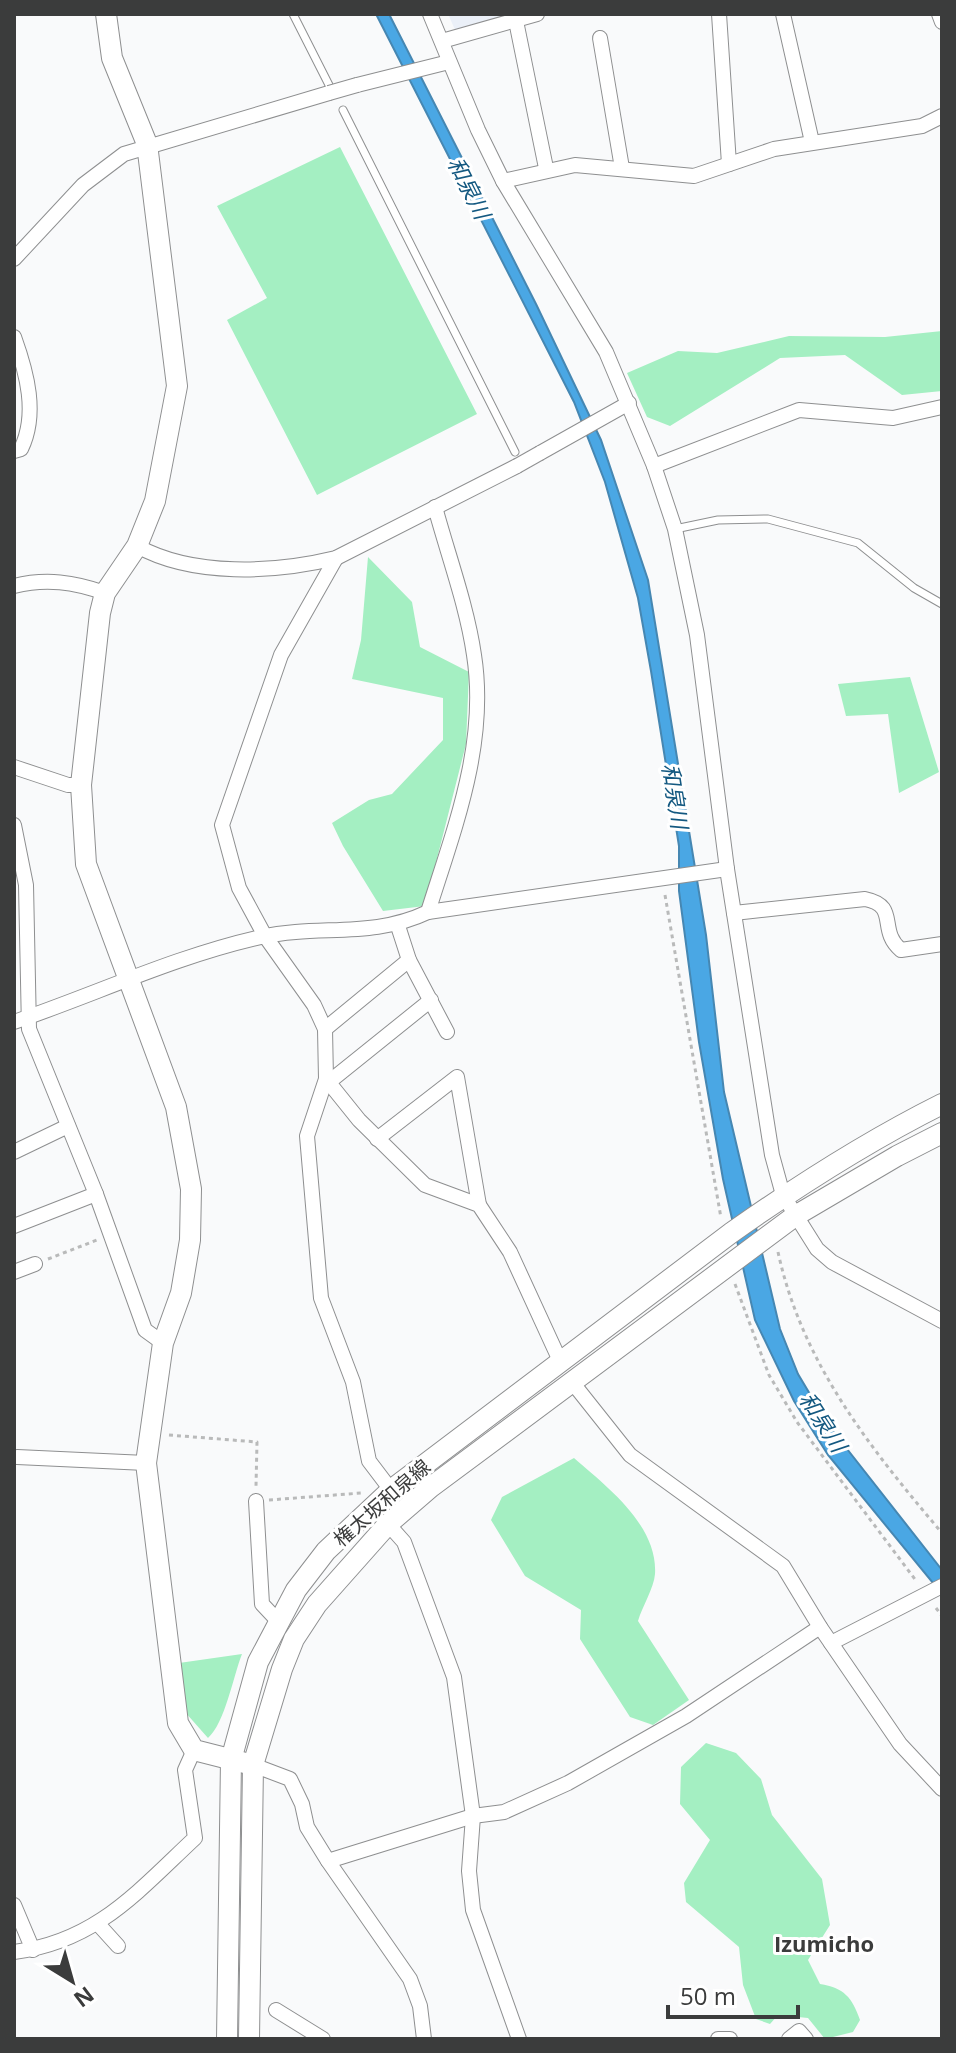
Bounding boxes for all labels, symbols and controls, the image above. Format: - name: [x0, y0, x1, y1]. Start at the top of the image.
- water label: 和泉川: [442, 151, 499, 226]
- water label: 和泉川: [656, 761, 696, 833]
- water label: 和泉川: [793, 1386, 855, 1459]
- street label: 権太坂和泉線: [328, 1453, 436, 1552]
- district label: Izumicho: [774, 1928, 874, 1958]
- north arrow: [32, 1941, 112, 2021]
- scale bar: [668, 1969, 798, 2019]
- text: 50 m: [680, 1979, 736, 2012]
- text: N: [68, 1980, 101, 2015]

